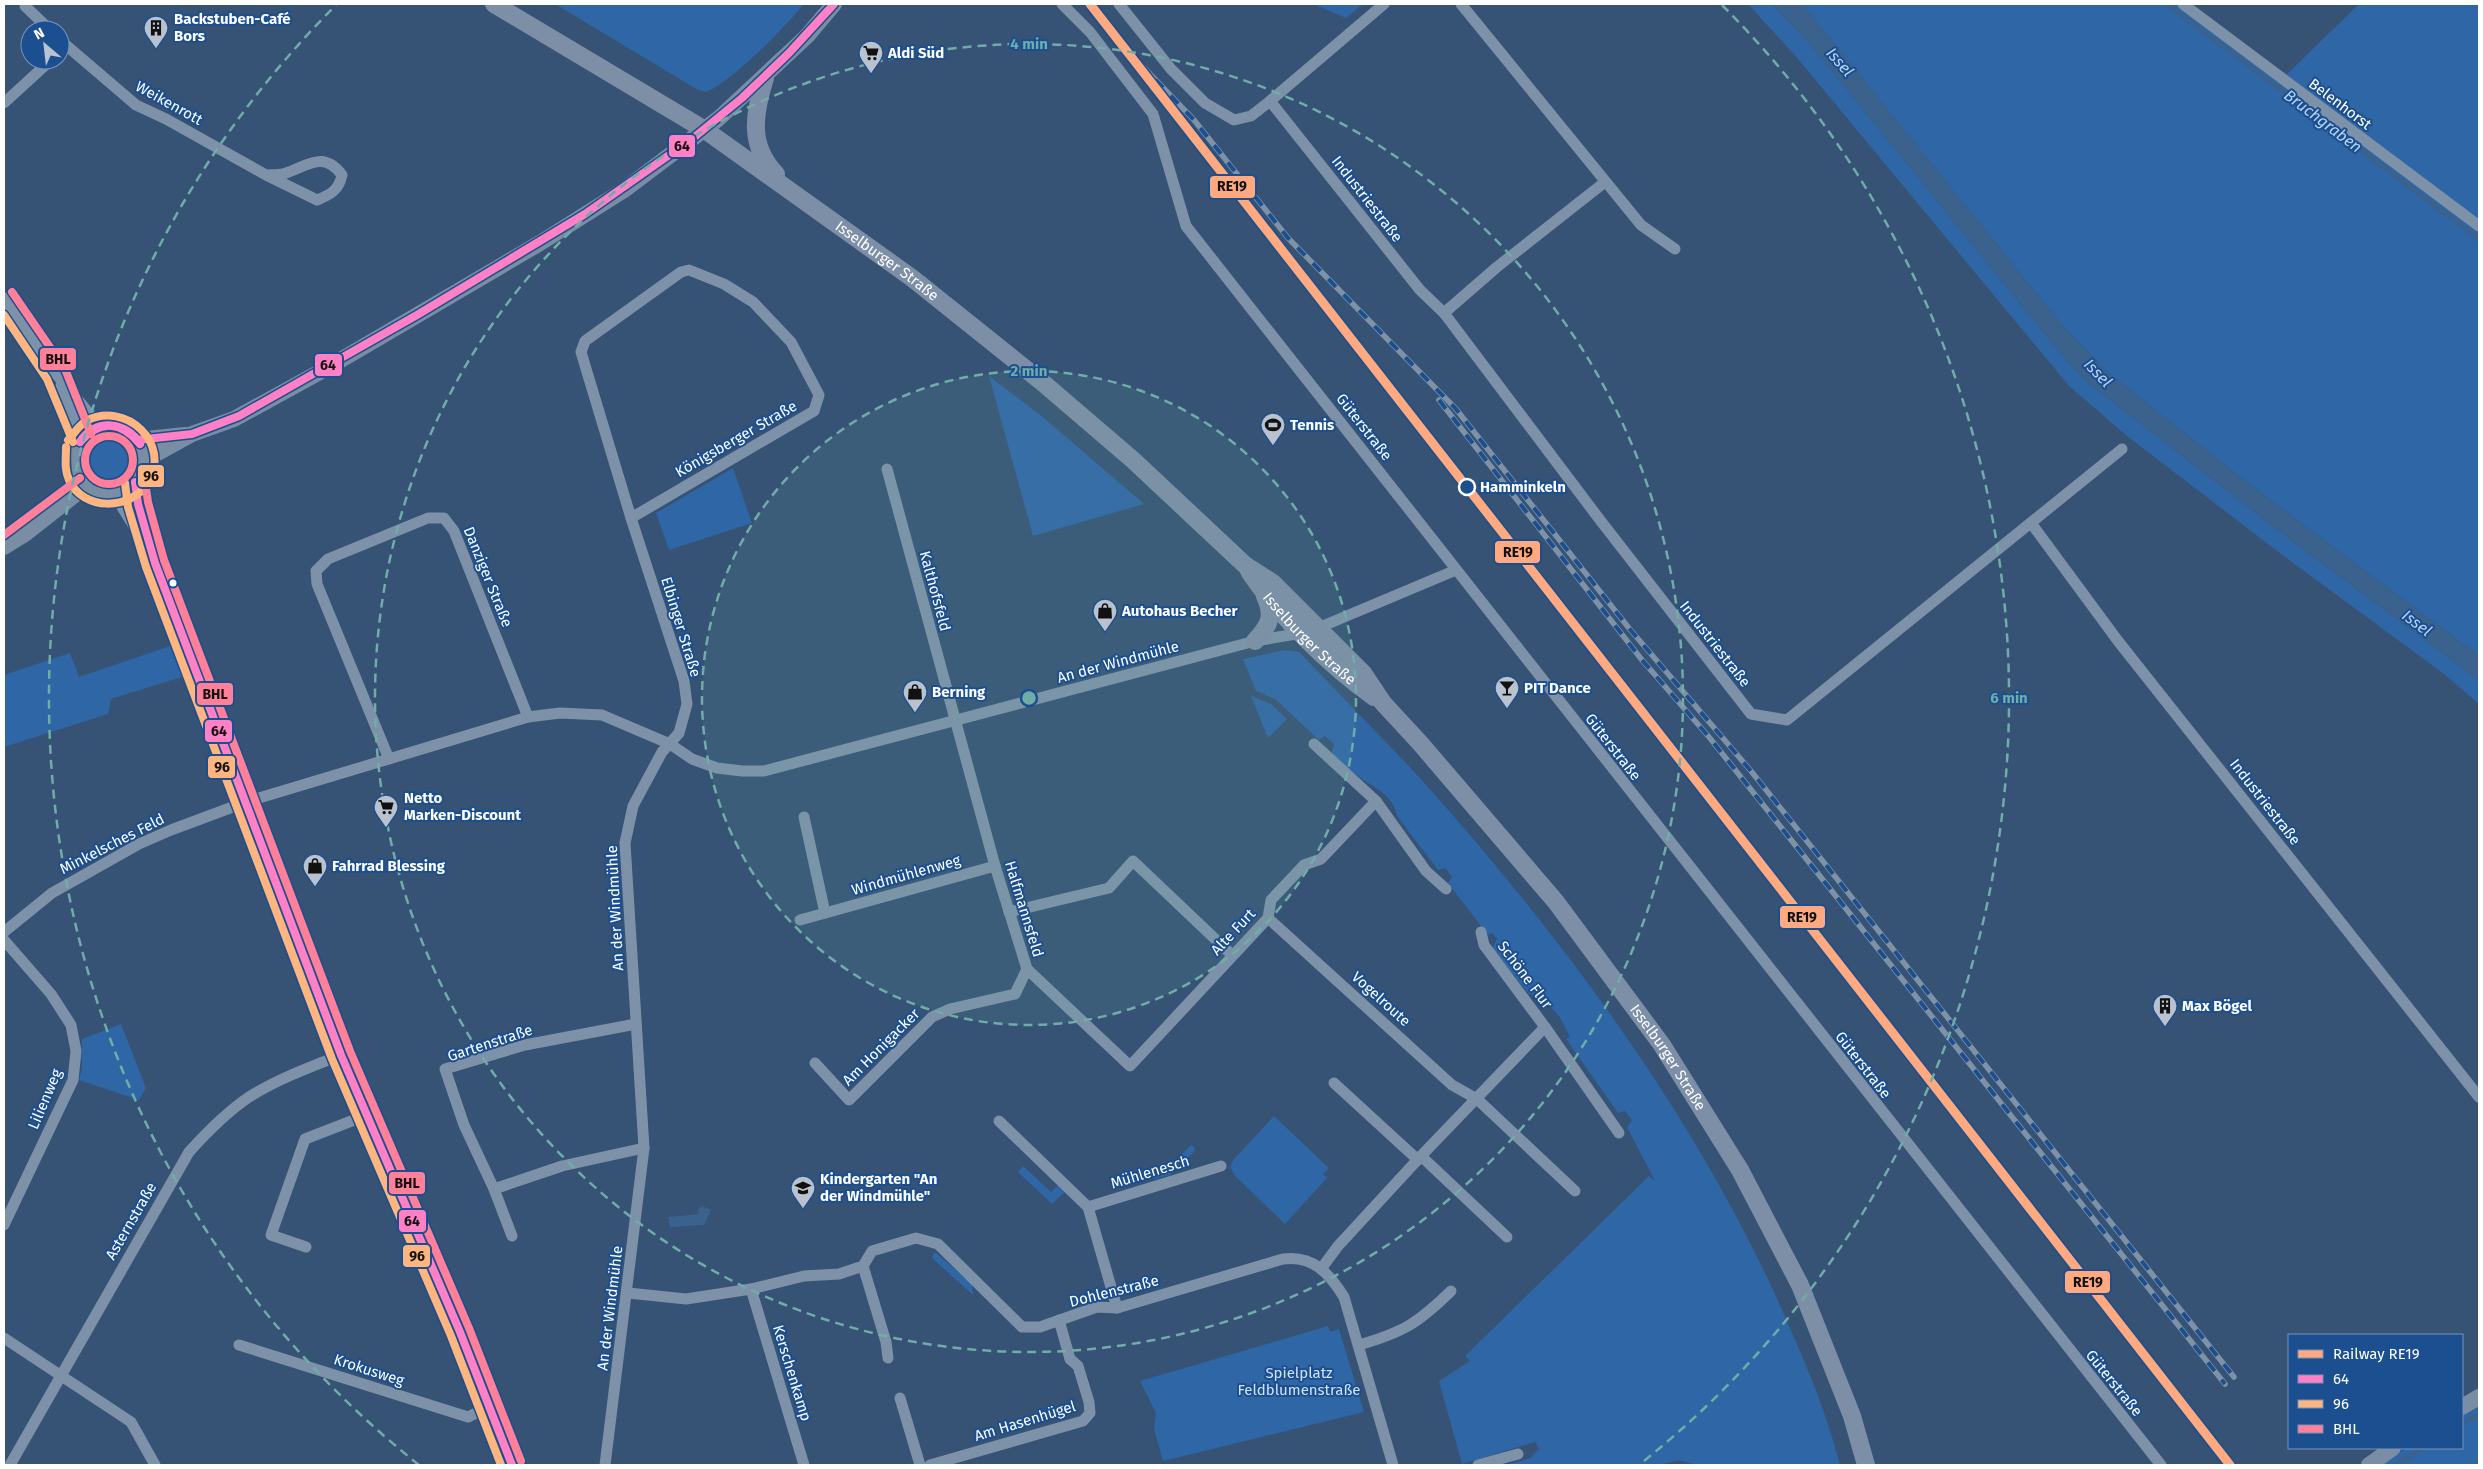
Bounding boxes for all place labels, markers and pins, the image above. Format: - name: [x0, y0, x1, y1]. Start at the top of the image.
- place label: Backstuben-Café Bors: [174, 10, 291, 45]
- building icon: Backstuben-Café Bors: [143, 15, 169, 49]
- supermarket icon: Aldi Süd: [858, 40, 884, 74]
- place label: Aldi Süd: [887, 44, 944, 62]
- sports icon: Tennis: [1260, 412, 1286, 446]
- place label: Tennis: [1290, 416, 1334, 434]
- marker: Hamminkeln: [1458, 478, 1476, 496]
- place label: Hamminkeln: [1480, 478, 1566, 496]
- unlabelled marker: [168, 578, 178, 588]
- shop icon: Autohaus Becher: [1092, 598, 1118, 632]
- place label: Autohaus Becher: [1121, 602, 1239, 620]
- bar icon: PIT Dance: [1494, 675, 1520, 709]
- shop icon: Berning: [902, 679, 928, 713]
- place label: PIT Dance: [1524, 679, 1591, 697]
- place label: Berning: [932, 683, 986, 701]
- centre of rings: [1020, 689, 1038, 707]
- place label: Netto Marken-Discount: [404, 789, 521, 824]
- supermarket icon: Netto Marken-Discount: [373, 794, 399, 828]
- shop icon: Fahrrad Blessing: [302, 853, 328, 887]
- place label: Fahrrad Blessing: [332, 857, 446, 875]
- building icon: Max Bögel: [2152, 993, 2178, 1027]
- place label: Max Bögel: [2182, 997, 2252, 1015]
- place label: Kindergarten "An der Windmühle": [820, 1170, 937, 1205]
- school or university icon: Kindergarten "An der Windmühle": [790, 1175, 816, 1209]

